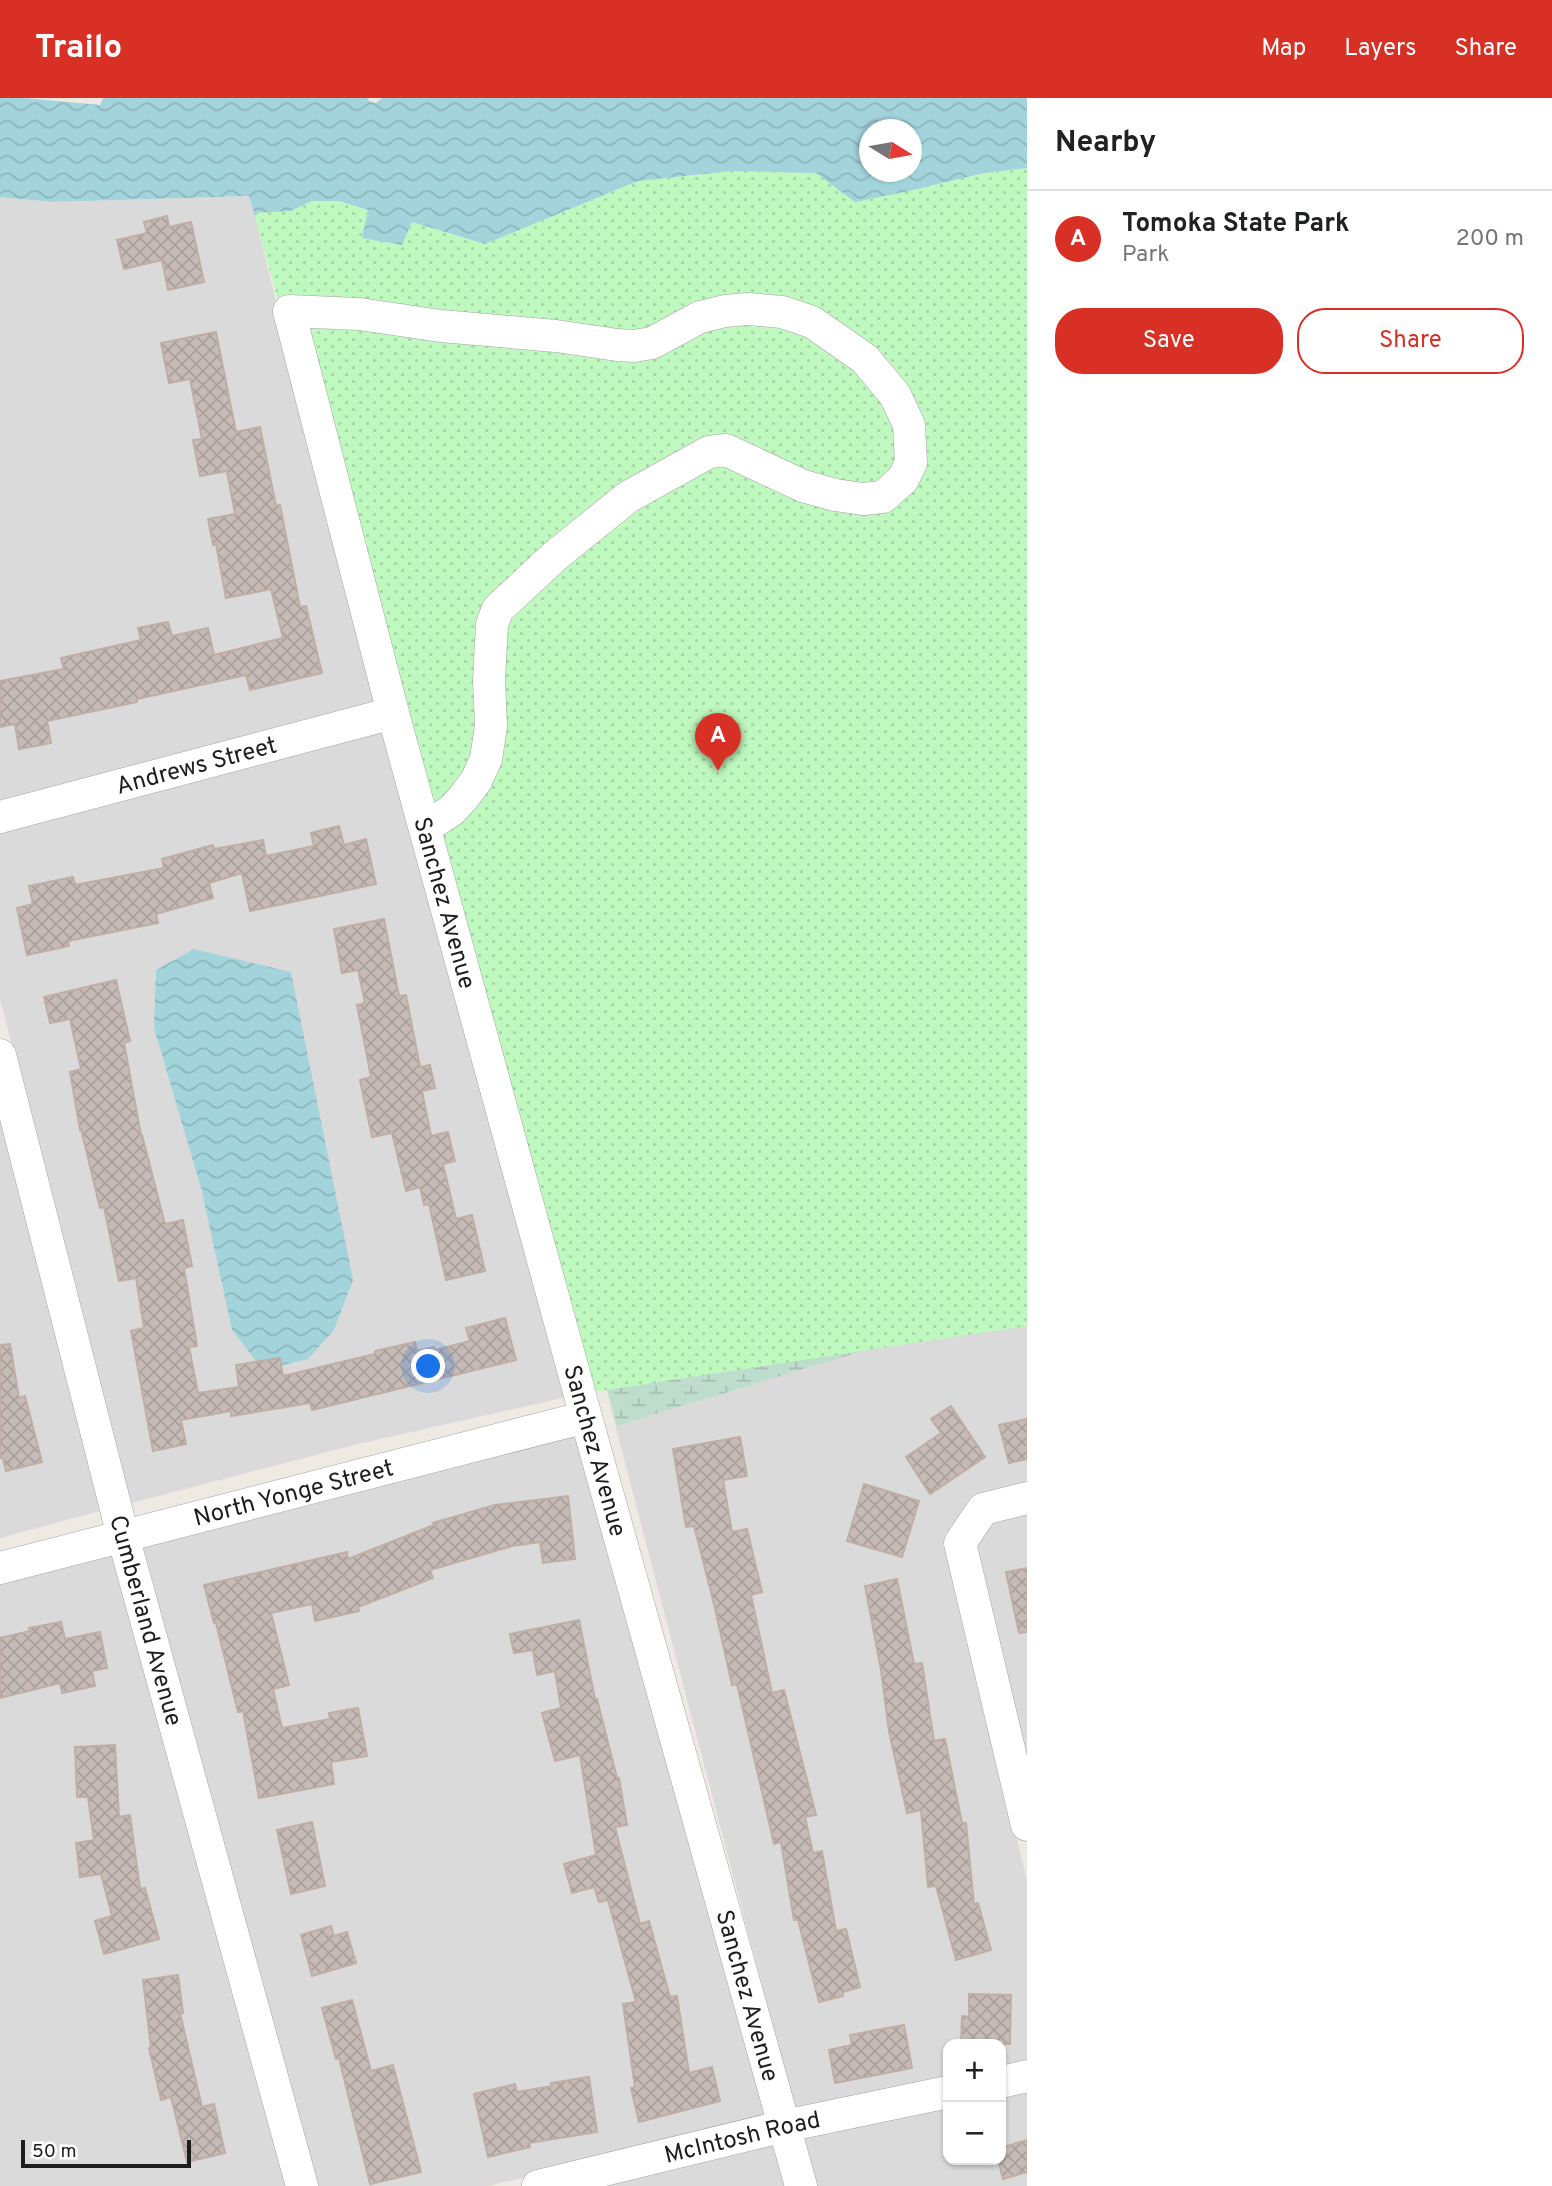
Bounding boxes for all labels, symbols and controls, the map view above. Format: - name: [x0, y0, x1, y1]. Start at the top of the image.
- text: Trailo: [35, 28, 122, 70]
- text: Map: [1261, 34, 1306, 64]
- text: Layers: [1344, 34, 1416, 64]
- text: Share: [1454, 34, 1517, 64]
- north arrow: [859, 119, 922, 182]
- text: Nearby: [1055, 125, 1156, 162]
- text: Tomoka State Park: [1122, 208, 1349, 241]
- text: A: [1070, 225, 1086, 254]
- text: 200 m: [1456, 225, 1524, 254]
- text: Park: [1122, 241, 1169, 270]
- button: Save: [1055, 308, 1283, 374]
- button: Share: [1297, 308, 1524, 374]
- pin: A: [695, 713, 741, 771]
- street label: Andrews Street: [113, 731, 280, 803]
- street label: Sanchez Avenue: [405, 814, 481, 993]
- your location: [411, 1349, 445, 1383]
- street label: Sanchez Avenue: [555, 1362, 632, 1540]
- street label: North Yonge Street: [191, 1454, 397, 1534]
- street label: Cumberland Avenue: [101, 1512, 188, 1730]
- street label: Sanchez Avenue: [708, 1907, 784, 2085]
- map controls: [943, 2039, 1006, 2165]
- button: +: [943, 2039, 1006, 2102]
- button: −: [943, 2102, 1006, 2165]
- street label: McIntosh Road: [662, 2106, 823, 2172]
- scale bar: [21, 2137, 191, 2169]
- text: 50 m: [32, 2140, 77, 2164]

